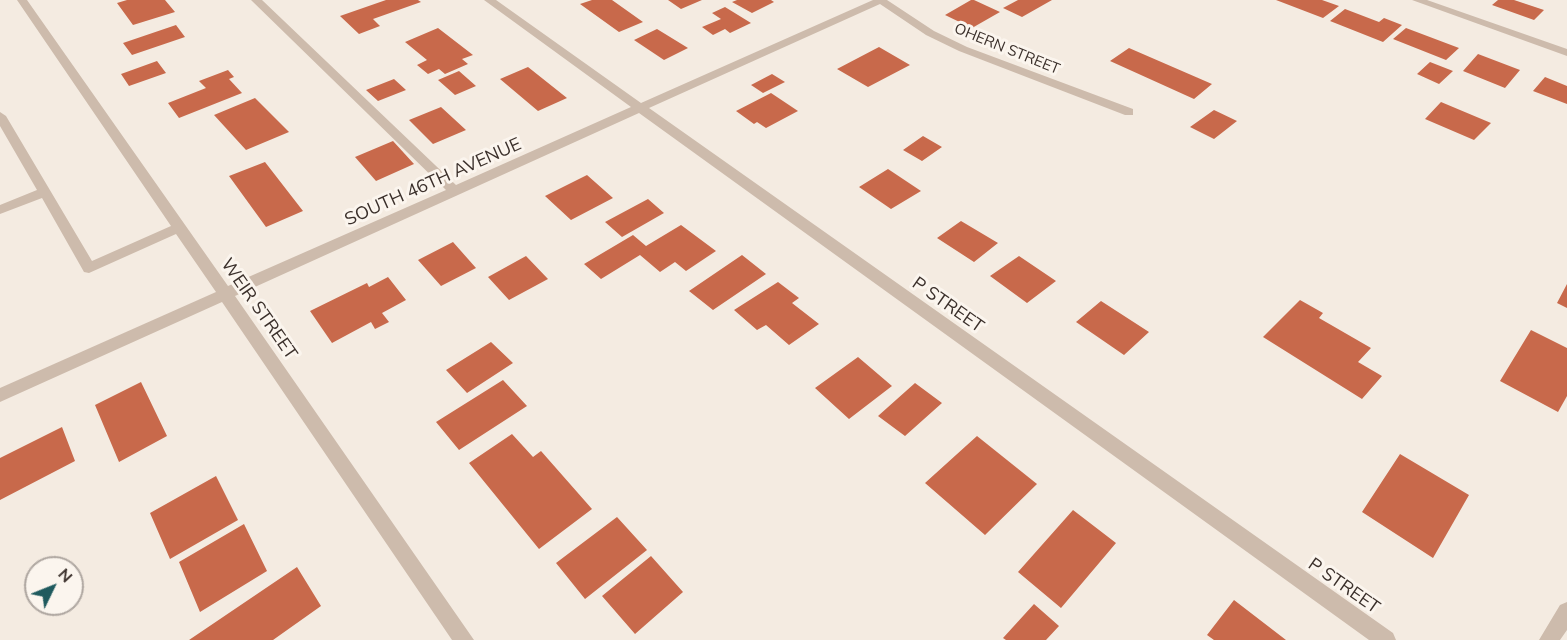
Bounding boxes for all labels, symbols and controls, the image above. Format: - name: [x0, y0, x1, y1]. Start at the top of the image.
- street label: OHERN STREET: [951, 20, 1063, 78]
- street label: SOUTH 46TH AVENUE: [341, 133, 525, 231]
- street label: WEIR STREET: [216, 254, 302, 364]
- street label: P STREET: [908, 272, 988, 338]
- street label: P STREET: [1304, 553, 1384, 619]
- north arrow: [24, 556, 84, 616]
- text: N: [54, 564, 77, 586]

